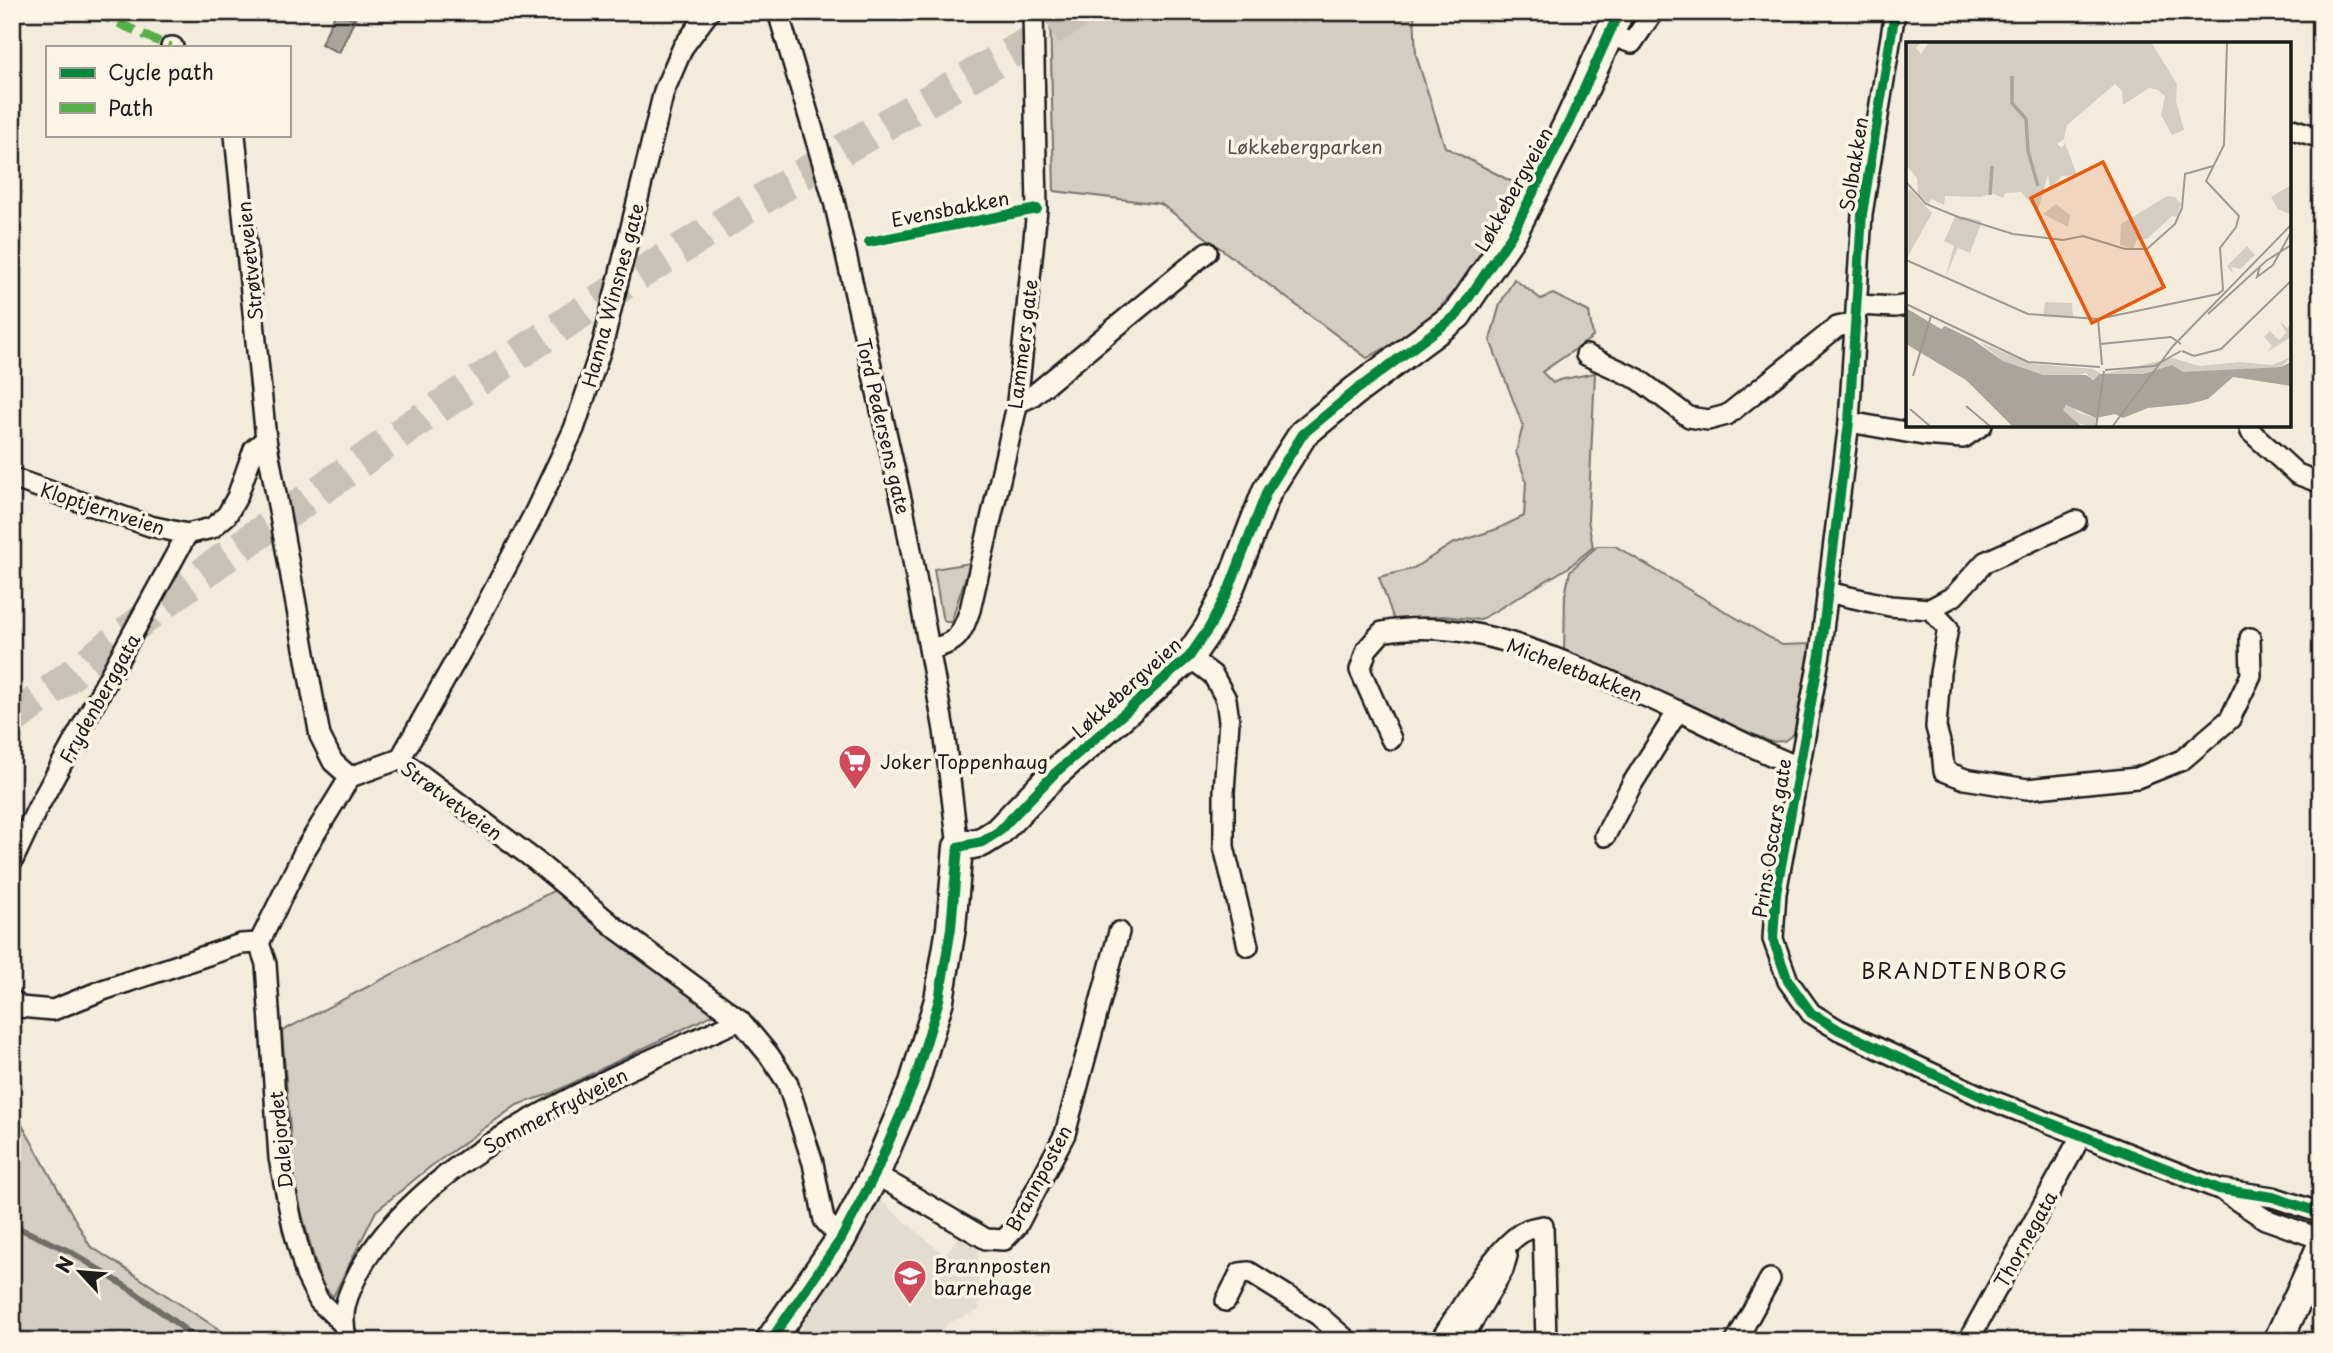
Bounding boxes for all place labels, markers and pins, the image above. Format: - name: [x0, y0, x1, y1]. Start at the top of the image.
- supermarket icon: Joker Toppenhaug: [836, 742, 874, 791]
- place label: Joker Toppenhaug: [880, 747, 1048, 775]
- place label: Brannposten barnehage: [934, 1251, 1051, 1301]
- school or university icon: Brannposten barnehage: [891, 1257, 929, 1306]

